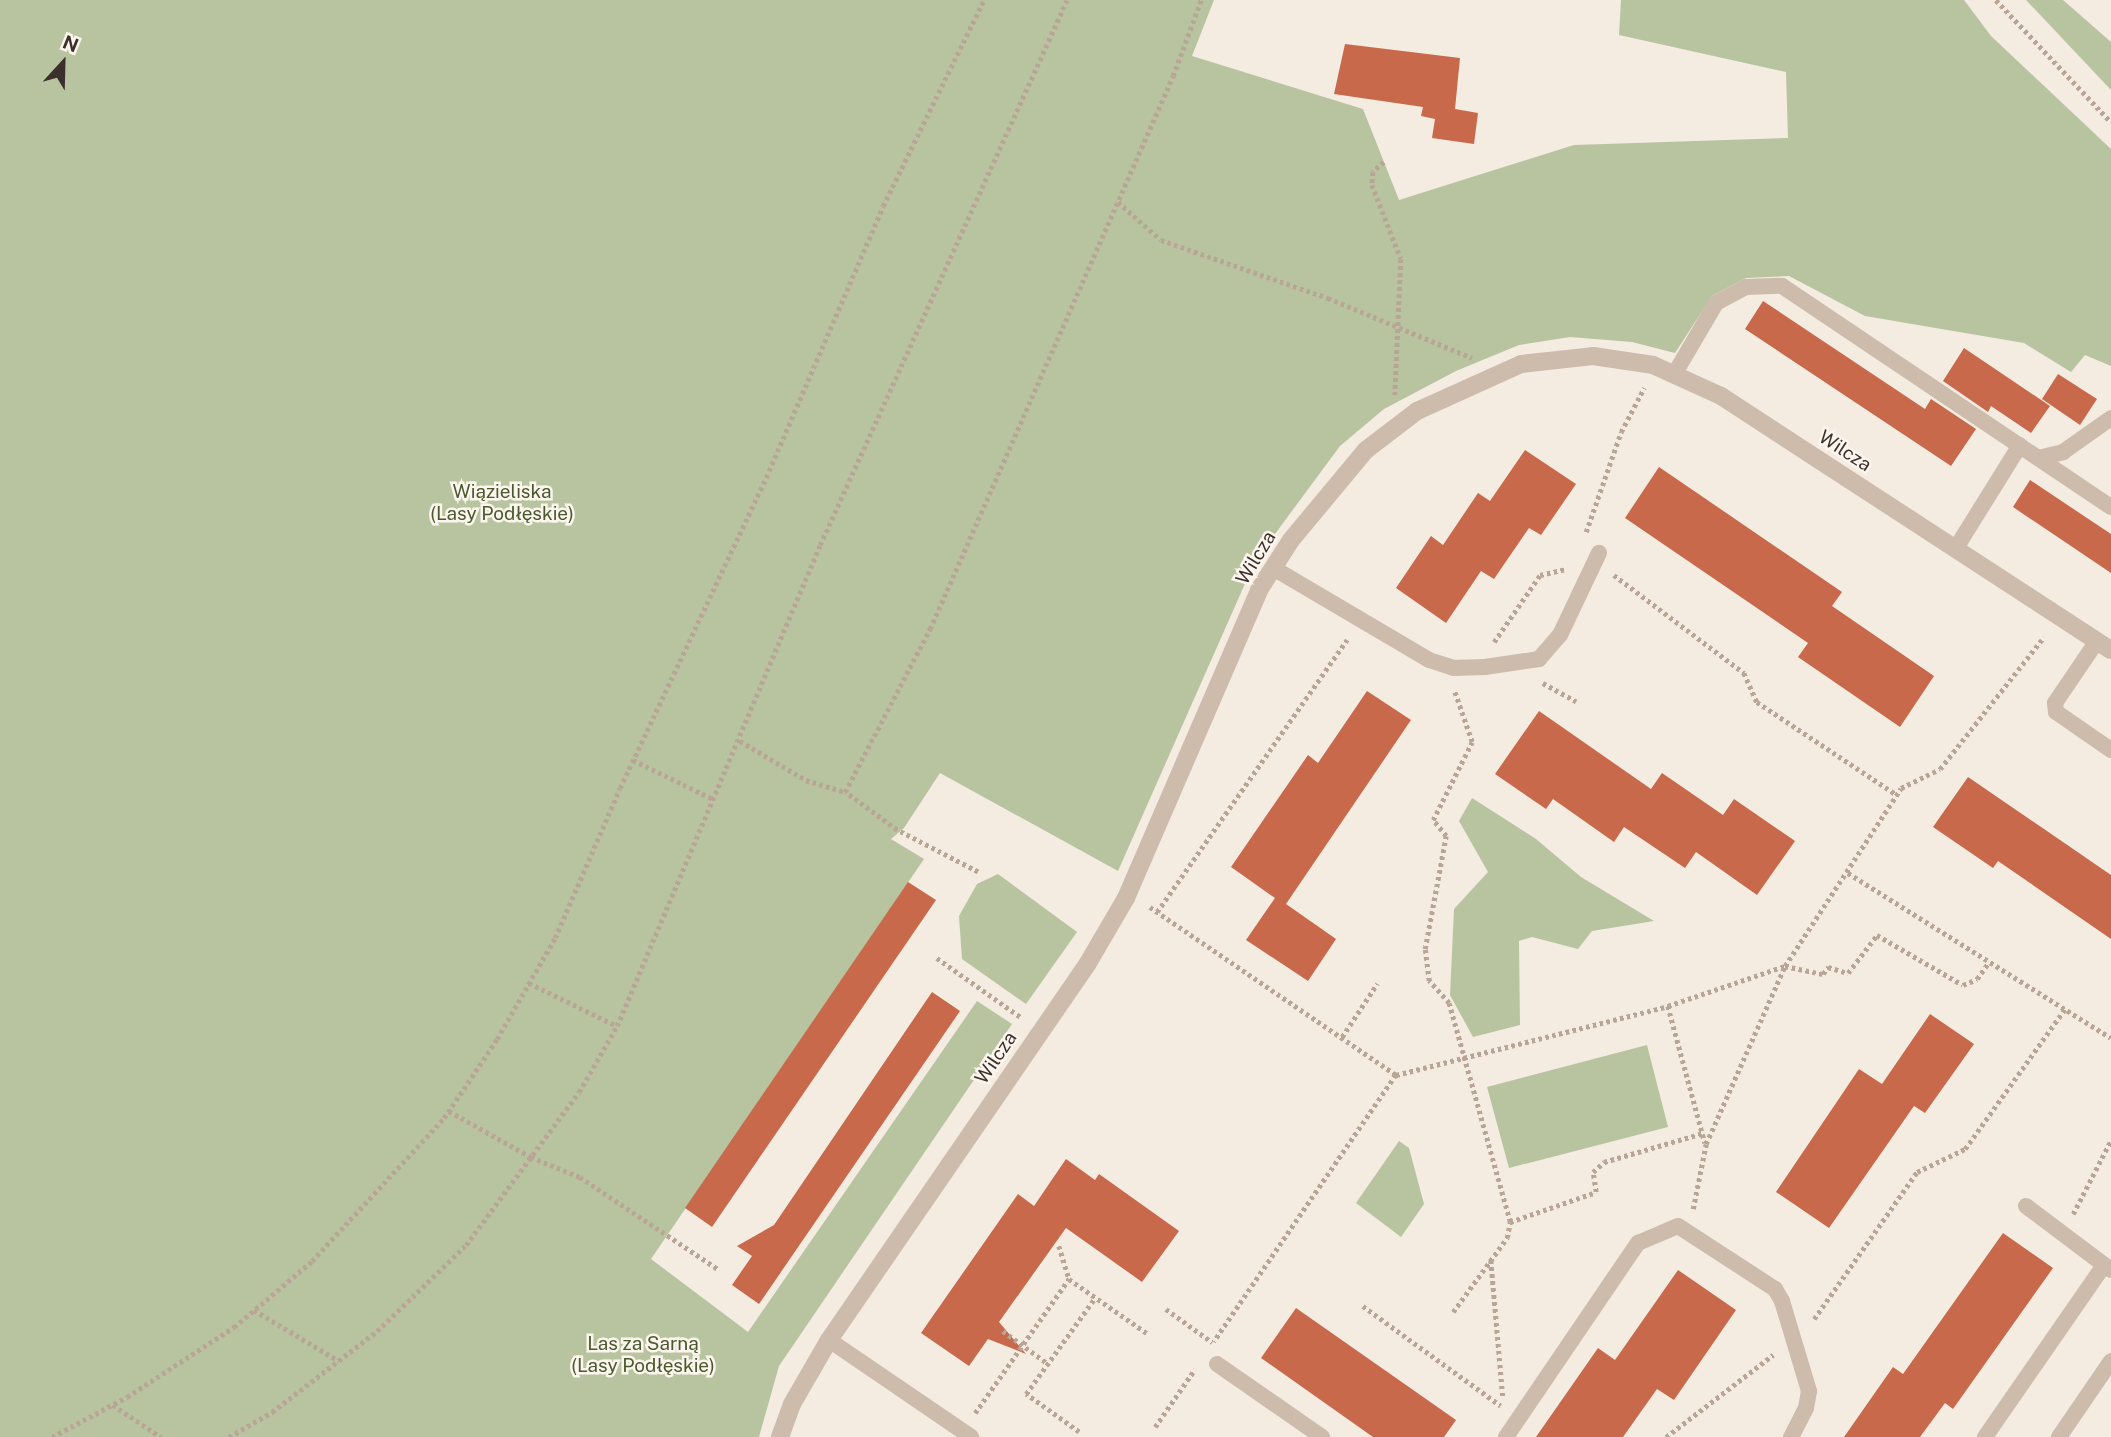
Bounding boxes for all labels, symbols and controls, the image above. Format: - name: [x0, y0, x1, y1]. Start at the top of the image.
- north arrow: [28, 28, 98, 98]
- text: N: [60, 31, 82, 57]
- street label: Wilcza: [1814, 426, 1876, 476]
- park label: Wiązieliska (Lasy Podłęskie): [430, 481, 574, 525]
- street label: Wilcza: [1231, 527, 1281, 589]
- street label: Wilcza: [970, 1028, 1022, 1088]
- park label: Las za Sarną (Lasy Podłęskie): [571, 1333, 715, 1377]

